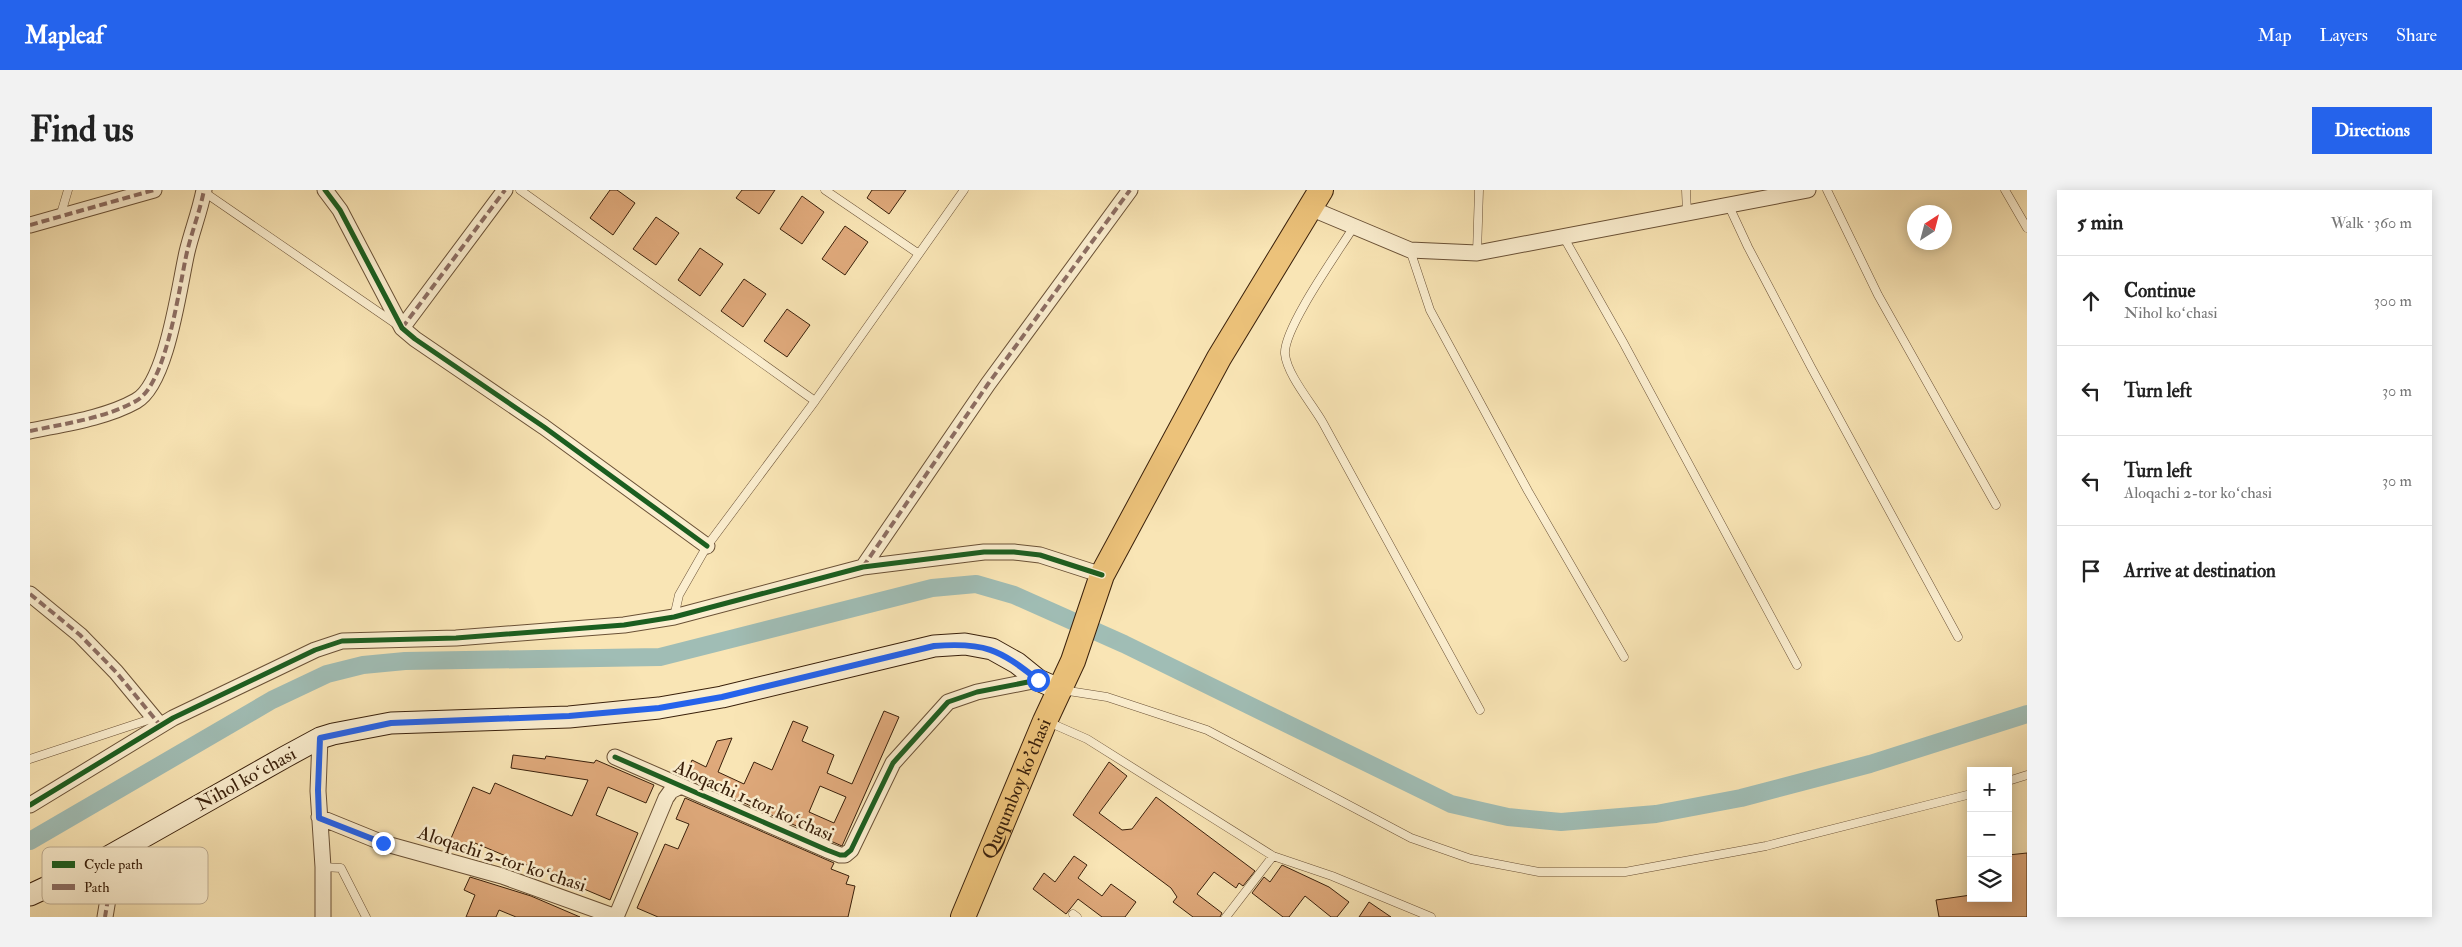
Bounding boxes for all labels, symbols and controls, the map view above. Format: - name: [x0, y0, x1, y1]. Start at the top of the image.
- text: Mapleaf: [25, 20, 104, 51]
- text: Map: [2258, 24, 2292, 47]
- text: Layers: [2320, 24, 2368, 47]
- text: Share: [2396, 24, 2437, 47]
- button: Directions: [2312, 107, 2432, 154]
- text: Find us: [30, 108, 134, 152]
- north arrow: [1907, 205, 1952, 250]
- text: 5 min: [2077, 209, 2123, 236]
- text: Walk · 360 m: [2331, 213, 2412, 233]
- text: Continue: [2124, 279, 2195, 303]
- icon: ahead: [2077, 287, 2105, 315]
- text: 300 m: [2374, 291, 2412, 311]
- text: Nihol koʻchasi: [2124, 303, 2218, 323]
- icon: left: [2077, 377, 2105, 405]
- text: Turn left: [2124, 379, 2192, 403]
- text: 30 m: [2382, 381, 2412, 401]
- text: Turn left: [2124, 459, 2192, 483]
- icon: left: [2077, 467, 2105, 495]
- text: 30 m: [2382, 471, 2412, 491]
- text: Aloqachi 2-tor koʻchasi: [2124, 483, 2272, 503]
- icon: arrive: [2077, 557, 2105, 585]
- text: Arrive at destination: [2124, 559, 2276, 583]
- route start: [1027, 669, 1050, 692]
- street label: Ququmboy ko'chasi: [977, 715, 1057, 863]
- street label: Nihol koʻchasi: [192, 742, 300, 816]
- street label: Aloqachi 1-tor koʻchasi: [669, 754, 838, 847]
- map controls: [1967, 767, 2012, 902]
- button: +: [1967, 767, 2012, 812]
- button: −: [1967, 812, 2012, 857]
- street label: Aloqachi 2-tor koʻchasi: [414, 820, 589, 898]
- route end: [372, 832, 395, 855]
- legend: [42, 847, 208, 904]
- text: Cycle path: [84, 856, 144, 874]
- button: layers: [1967, 857, 2012, 902]
- text: Path: [84, 879, 110, 896]

